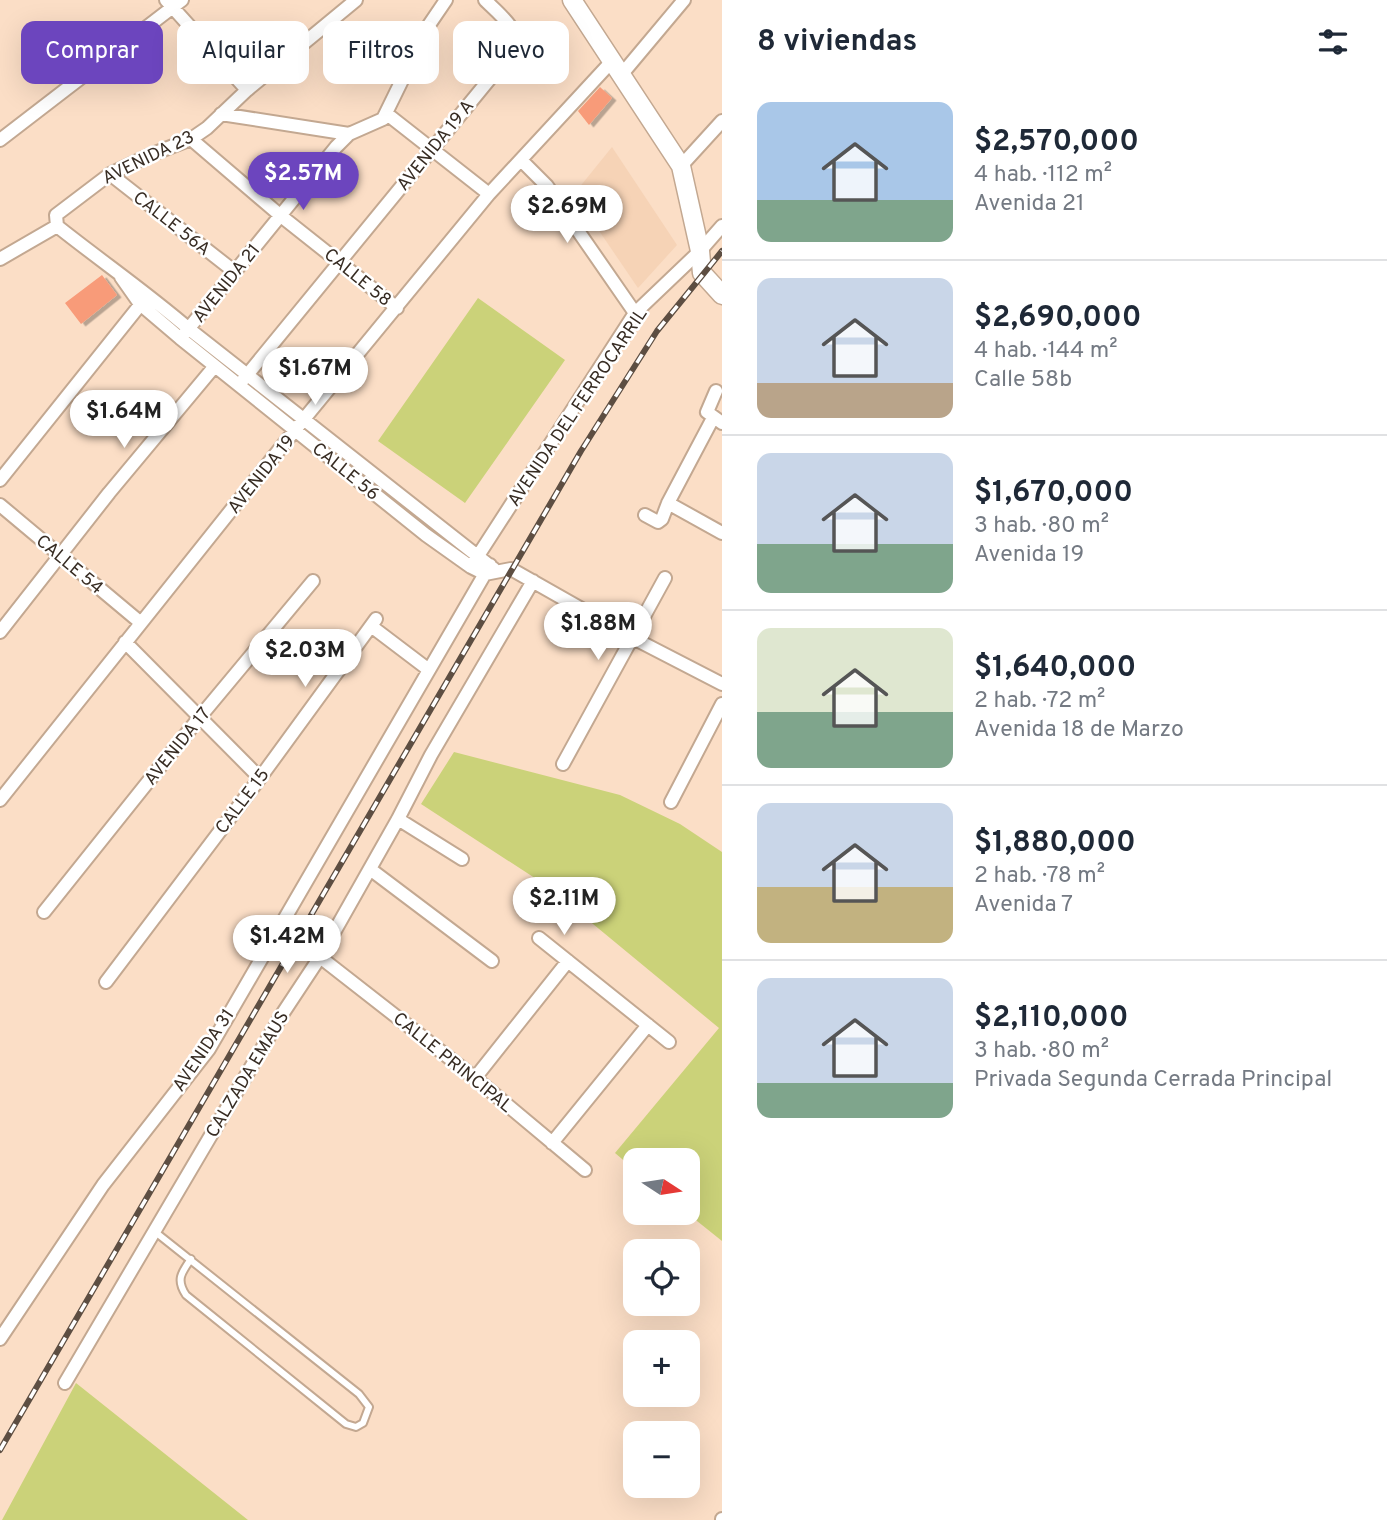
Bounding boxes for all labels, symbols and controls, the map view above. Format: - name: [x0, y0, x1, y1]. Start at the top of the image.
- chip: Comprar: [21, 21, 163, 84]
- chip: Alquilar: [177, 21, 309, 84]
- chip: Filtros: [323, 21, 439, 84]
- chip: Nuevo: [453, 21, 569, 84]
- icon: filters: [1314, 23, 1352, 61]
- text: 8 viviendas: [757, 24, 917, 61]
- street label: AVENIDA 19 A: [392, 96, 480, 196]
- text: $2,570,000: [974, 124, 1139, 161]
- street label: AVENIDA 23: [99, 126, 198, 190]
- icon: home: [813, 130, 897, 214]
- pin: $2.57M: [246, 152, 360, 212]
- text: $2.57M: [264, 160, 342, 189]
- text: 4 hab. · 112 m²: [974, 161, 1112, 190]
- pin: $2.69M: [510, 186, 624, 245]
- street label: CALLE 56A: [128, 187, 214, 262]
- text: Avenida 21: [974, 190, 1085, 219]
- text: $2.69M: [527, 193, 607, 222]
- street label: AVENIDA 21: [188, 240, 266, 328]
- street label: CALLE 58: [319, 244, 396, 312]
- text: $2,690,000: [974, 300, 1142, 337]
- street label: AVENIDA DEL FERROCARRIL: [503, 304, 653, 511]
- icon: home: [813, 306, 897, 390]
- text: 4 hab. · 144 m²: [974, 337, 1118, 366]
- pin: $1.67M: [258, 348, 372, 407]
- text: $1.67M: [278, 355, 352, 384]
- text: Calle 58b: [974, 366, 1072, 395]
- pin: $1.64M: [67, 391, 181, 450]
- text: $1.64M: [86, 398, 162, 427]
- street label: AVENIDA 19: [223, 431, 301, 519]
- street label: CALLE 56: [307, 438, 383, 506]
- text: $1,670,000: [974, 475, 1133, 512]
- icon: home: [813, 481, 897, 565]
- text: 3 hab. · 80 m²: [974, 512, 1109, 541]
- street label: CALLE 54: [31, 530, 107, 600]
- text: Avenida 19: [974, 541, 1084, 570]
- pin: $1.88M: [541, 602, 655, 662]
- text: $1.88M: [560, 610, 636, 639]
- pin: $2.03M: [248, 630, 362, 689]
- text: $2.03M: [265, 637, 345, 666]
- text: $1,640,000: [974, 650, 1136, 687]
- icon: home: [813, 656, 897, 740]
- text: 2 hab. · 72 m²: [974, 687, 1105, 716]
- street label: AVENIDA 17: [140, 703, 217, 791]
- text: Avenida 18 de Marzo: [974, 716, 1184, 745]
- street label: CALLE 15: [211, 765, 275, 839]
- text: $1,880,000: [974, 825, 1136, 862]
- icon: home: [813, 831, 897, 915]
- text: 2 hab. · 78 m²: [974, 862, 1105, 891]
- pin: $2.11M: [507, 878, 621, 937]
- text: $2.11M: [529, 885, 599, 914]
- text: Avenida 7: [974, 891, 1073, 920]
- pin: $1.42M: [230, 916, 344, 975]
- text: $1.42M: [249, 923, 325, 952]
- text: $2,110,000: [974, 1000, 1129, 1037]
- street label: AVENIDA 31: [168, 1005, 240, 1097]
- icon: home: [813, 1006, 897, 1090]
- street label: CALZADA EMAUS: [201, 1007, 295, 1142]
- street label: CALLE PRINCIPAL: [388, 1008, 517, 1118]
- text: 3 hab. · 80 m²: [974, 1037, 1109, 1066]
- text: Privada Segunda Cerrada Principal: [974, 1066, 1332, 1095]
- north arrow: [623, 1148, 700, 1225]
- map controls: [623, 1148, 700, 1498]
- button: locate: [623, 1239, 700, 1316]
- button: +: [623, 1330, 700, 1407]
- button: −: [623, 1421, 700, 1498]

